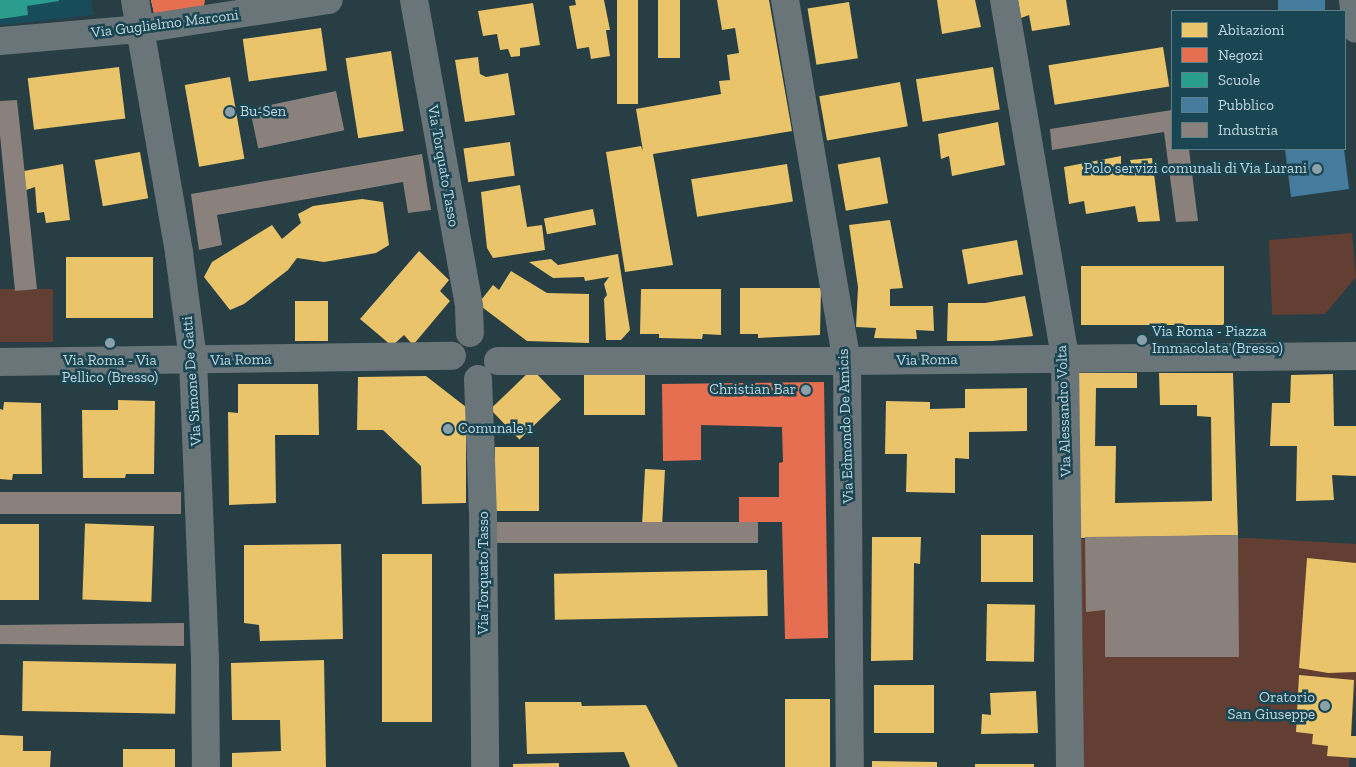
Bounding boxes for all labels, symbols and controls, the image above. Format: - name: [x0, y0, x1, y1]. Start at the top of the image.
- street label: Via Guglielmo Marconi: [90, 6, 240, 42]
- legend: [1171, 10, 1346, 150]
- text: Abitazioni: [1218, 21, 1284, 39]
- text: Negozi: [1218, 46, 1263, 64]
- text: Scuole: [1218, 71, 1260, 89]
- text: Pubblico: [1218, 96, 1274, 114]
- place label: Bu-Sen: [240, 103, 286, 121]
- street label: Via Torquato Tasso: [423, 103, 463, 229]
- marker: Bu-Sen: [224, 106, 236, 118]
- text: Industria: [1218, 121, 1278, 139]
- place label: Polo servizi comunali di Via Lurani: [1083, 160, 1307, 178]
- marker: Polo servizi comunali di Via Lurani: [1311, 163, 1323, 175]
- street label: Via Simone De Gatti: [178, 315, 206, 447]
- place label: Via Roma - Piazza Immacolata (Bresso): [1152, 322, 1283, 357]
- marker: Via Roma - Piazza Immacolata (Bresso): [1136, 334, 1148, 346]
- marker: Via Roma - Via Pellico (Bresso): [104, 337, 116, 349]
- street label: Via Alessandro Volta: [1053, 344, 1075, 478]
- street label: Via Edmondo De Amicis: [834, 348, 858, 504]
- street label: Via Roma: [210, 350, 272, 370]
- street label: Via Roma: [896, 350, 958, 370]
- place label: Via Roma - Via Pellico (Bresso): [62, 351, 158, 386]
- place label: Christian Bar: [709, 381, 796, 399]
- marker: Christian Bar: [800, 384, 812, 396]
- place label: Comunale 1: [458, 420, 533, 438]
- marker: Comunale 1: [442, 423, 454, 435]
- street label: Via Torquato Tasso: [475, 511, 493, 635]
- place label: Oratorio San Giuseppe: [1228, 688, 1315, 723]
- marker: Oratorio San Giuseppe: [1319, 700, 1331, 712]

